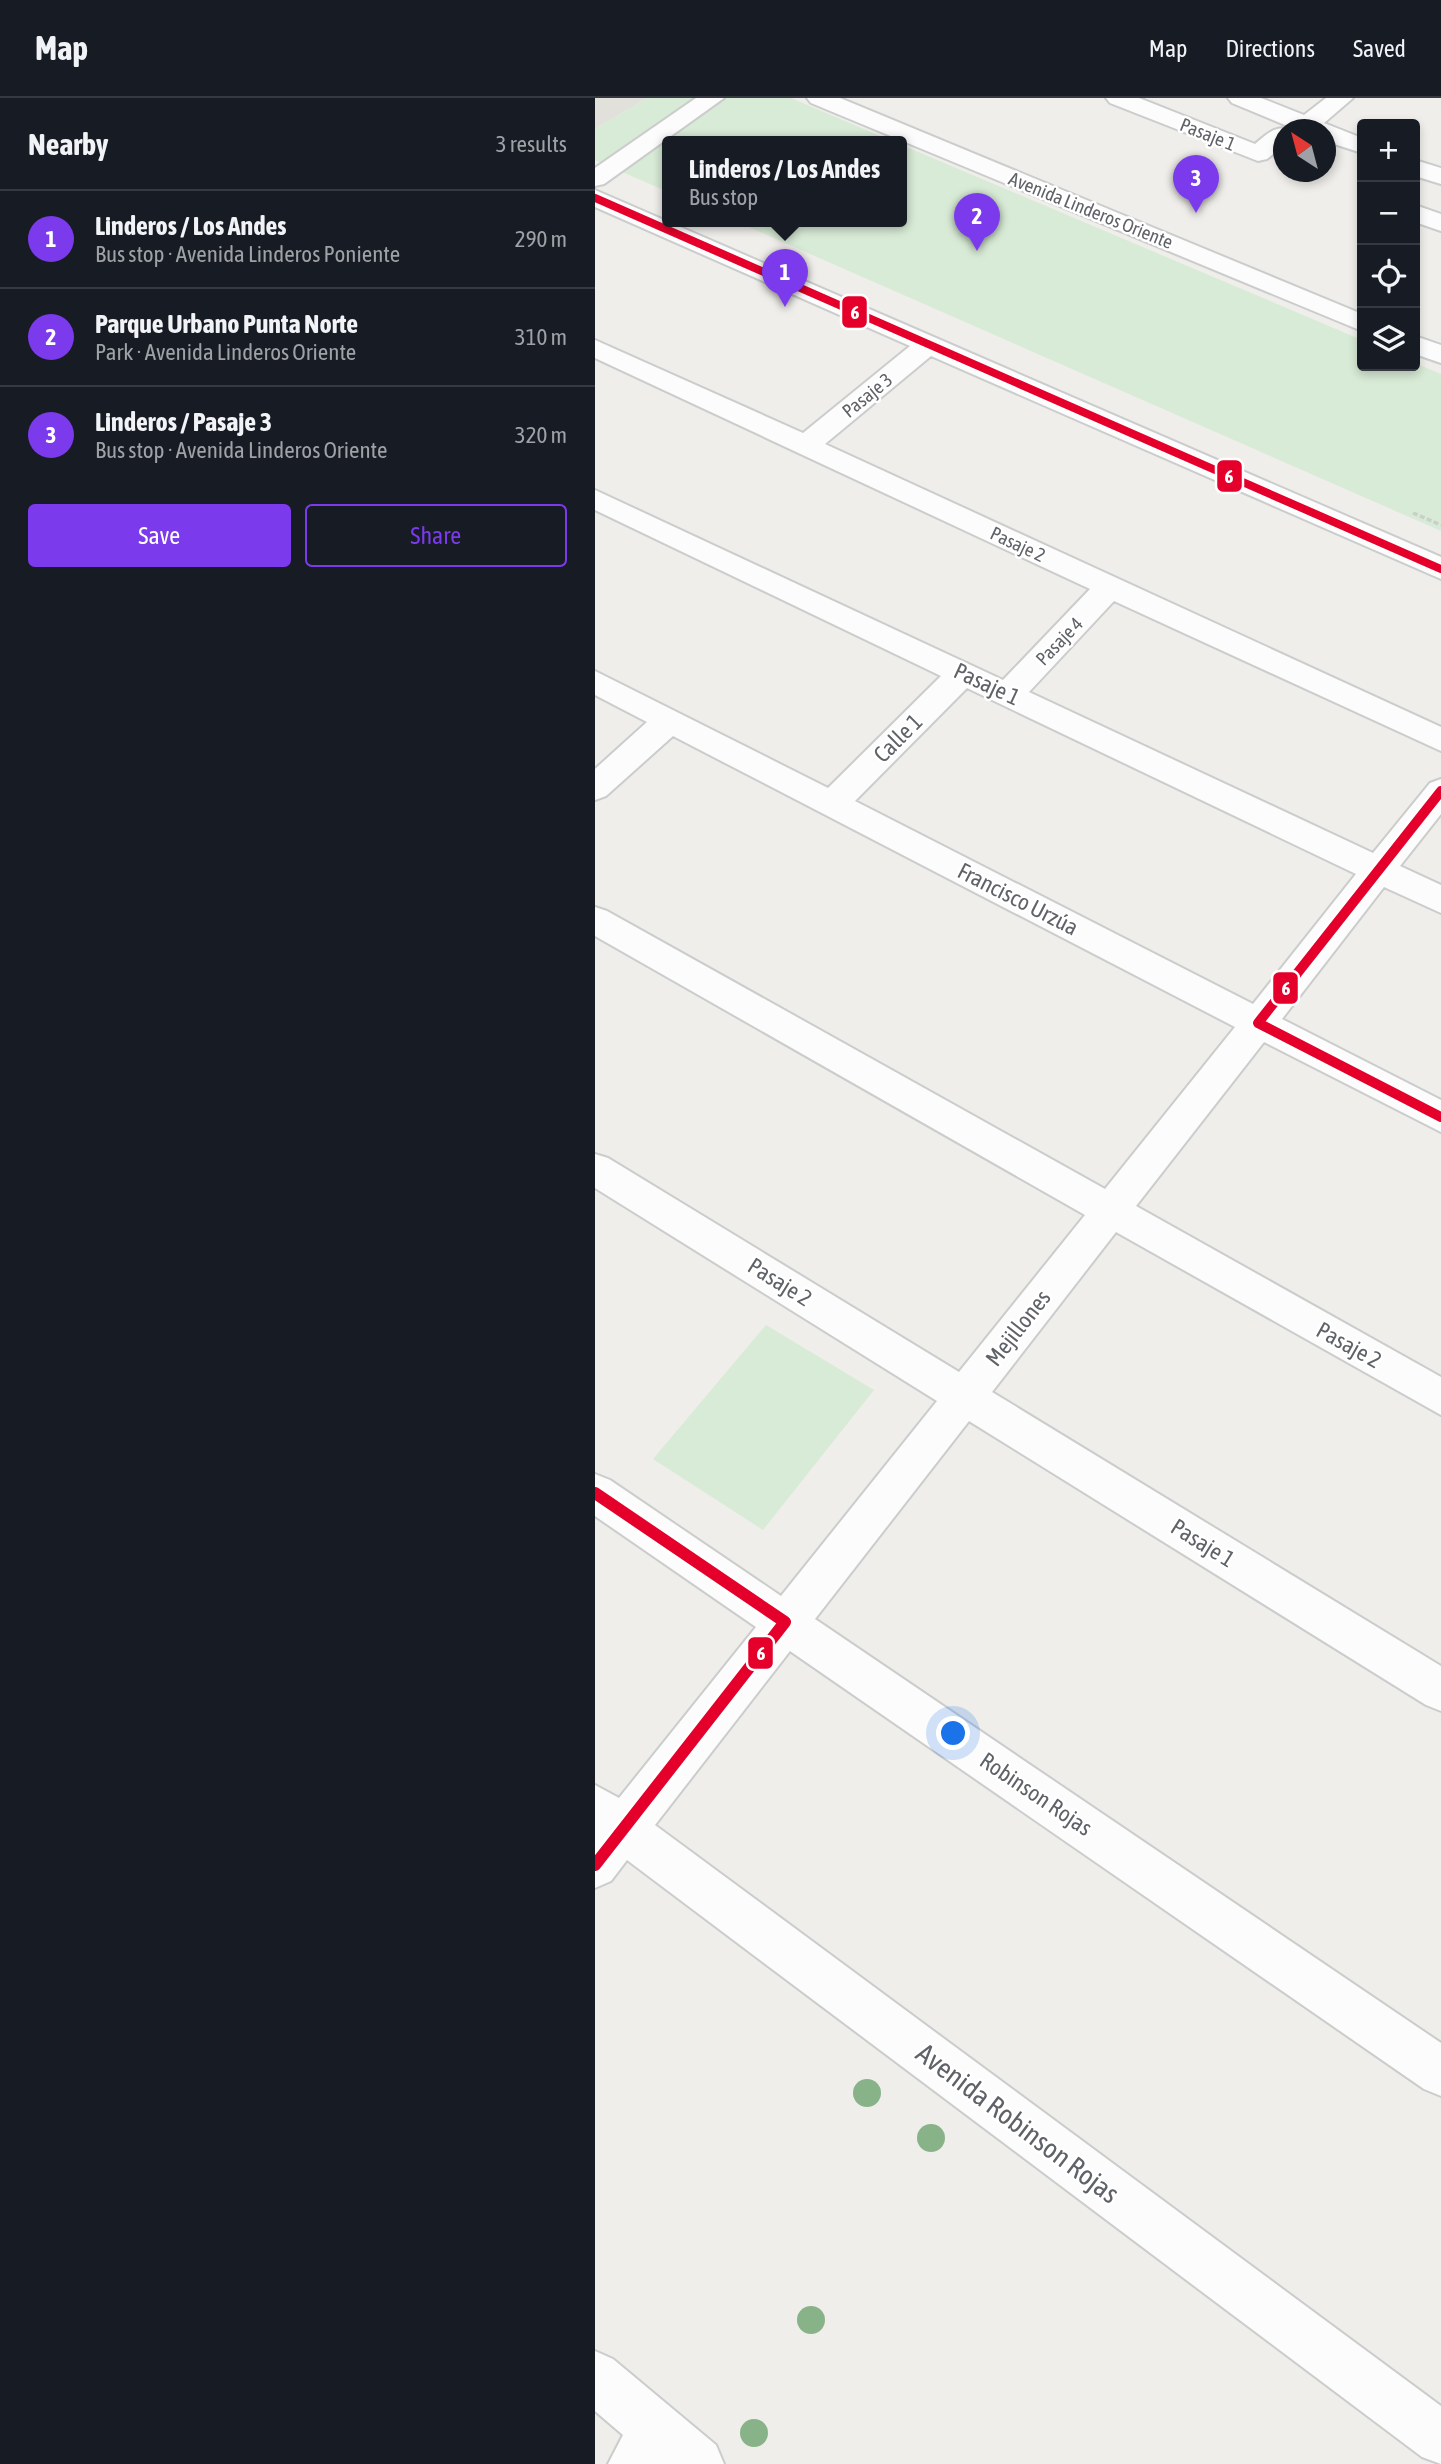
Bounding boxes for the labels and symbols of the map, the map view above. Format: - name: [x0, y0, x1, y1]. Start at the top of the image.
- street label: Pasaje 1: [1177, 113, 1239, 155]
- north arrow: [1273, 119, 1336, 182]
- pin: 3: [1173, 155, 1219, 213]
- street label: Avenida Linderos Oriente: [1006, 167, 1176, 253]
- pin: 2: [954, 193, 1000, 251]
- pin: 1: [762, 249, 808, 307]
- line badge: 6: [841, 295, 868, 329]
- text: 6: [851, 301, 860, 323]
- street label: Pasaje 3: [838, 368, 896, 422]
- line badge: 6: [1216, 459, 1243, 493]
- text: 6: [1225, 465, 1234, 487]
- street label: Pasaje 2: [987, 522, 1049, 566]
- street label: Pasaje 4: [1031, 613, 1087, 669]
- street label: Pasaje 1: [950, 657, 1024, 711]
- street label: Calle 1: [869, 709, 927, 767]
- street label: Francisco Urzúa: [953, 857, 1083, 941]
- line badge: 6: [1272, 971, 1299, 1005]
- text: 6: [1282, 977, 1291, 999]
- street label: Pasaje 2: [743, 1252, 817, 1312]
- street label: Mejillones: [980, 1285, 1056, 1371]
- street label: Pasaje 2: [1312, 1317, 1386, 1373]
- street label: Pasaje 1: [1166, 1513, 1240, 1573]
- line badge: 6: [747, 1636, 774, 1670]
- text: 6: [757, 1642, 766, 1664]
- your location: [936, 1716, 970, 1750]
- street label: Robinson Rojas: [975, 1747, 1097, 1841]
- street label: Avenida Robinson Rojas: [910, 2036, 1126, 2210]

